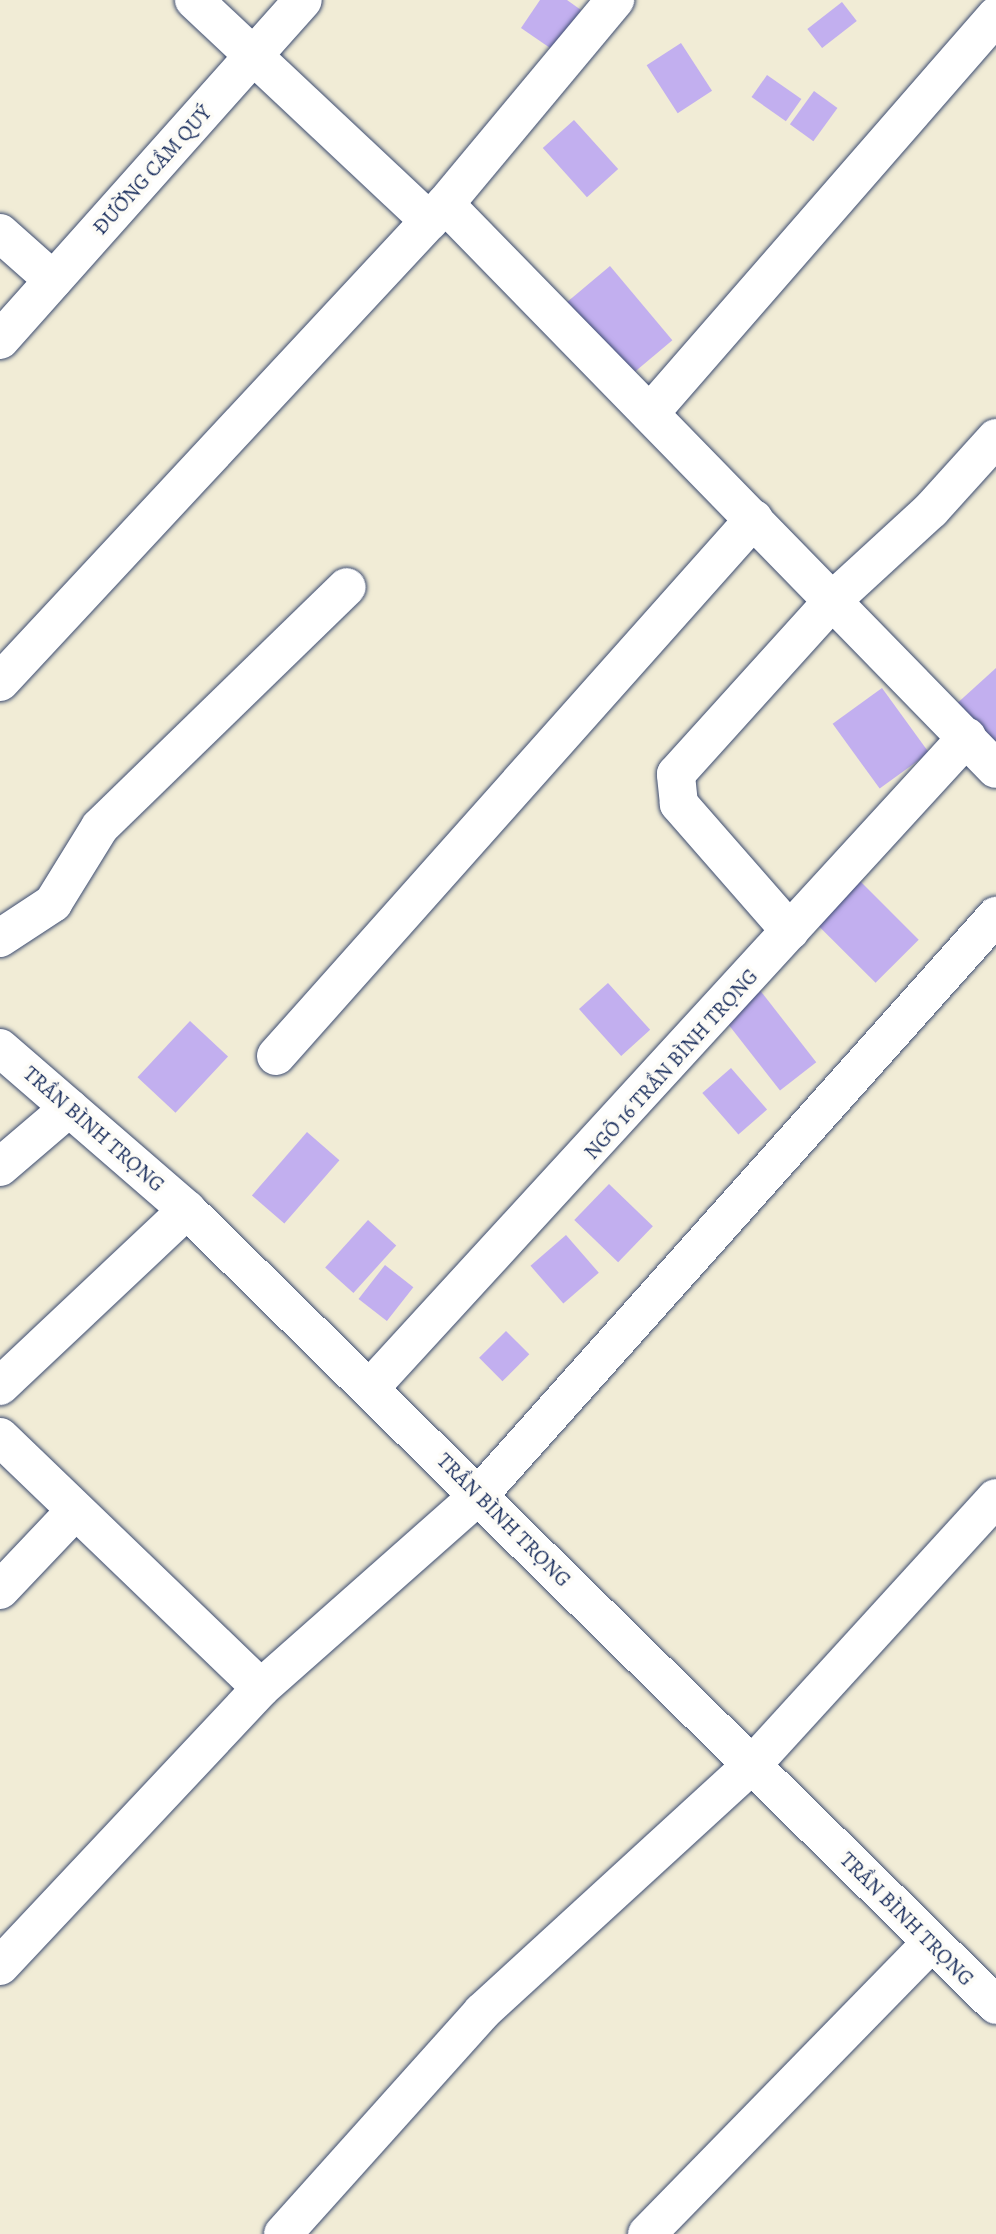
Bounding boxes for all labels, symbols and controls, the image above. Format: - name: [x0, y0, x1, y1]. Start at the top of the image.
- street label: ĐƯỜNG CẦM QUÝ: [87, 100, 217, 240]
- street label: NGÕ 16 TRẦN BÌNH TRỌNG: [579, 964, 763, 1164]
- street label: TRẦN BÌNH TRỌNG: [18, 1061, 170, 1197]
- street label: TRẦN BÌNH TRỌNG: [432, 1448, 576, 1592]
- street label: TRẦN BÌNH TRỌNG: [835, 1847, 979, 1991]

